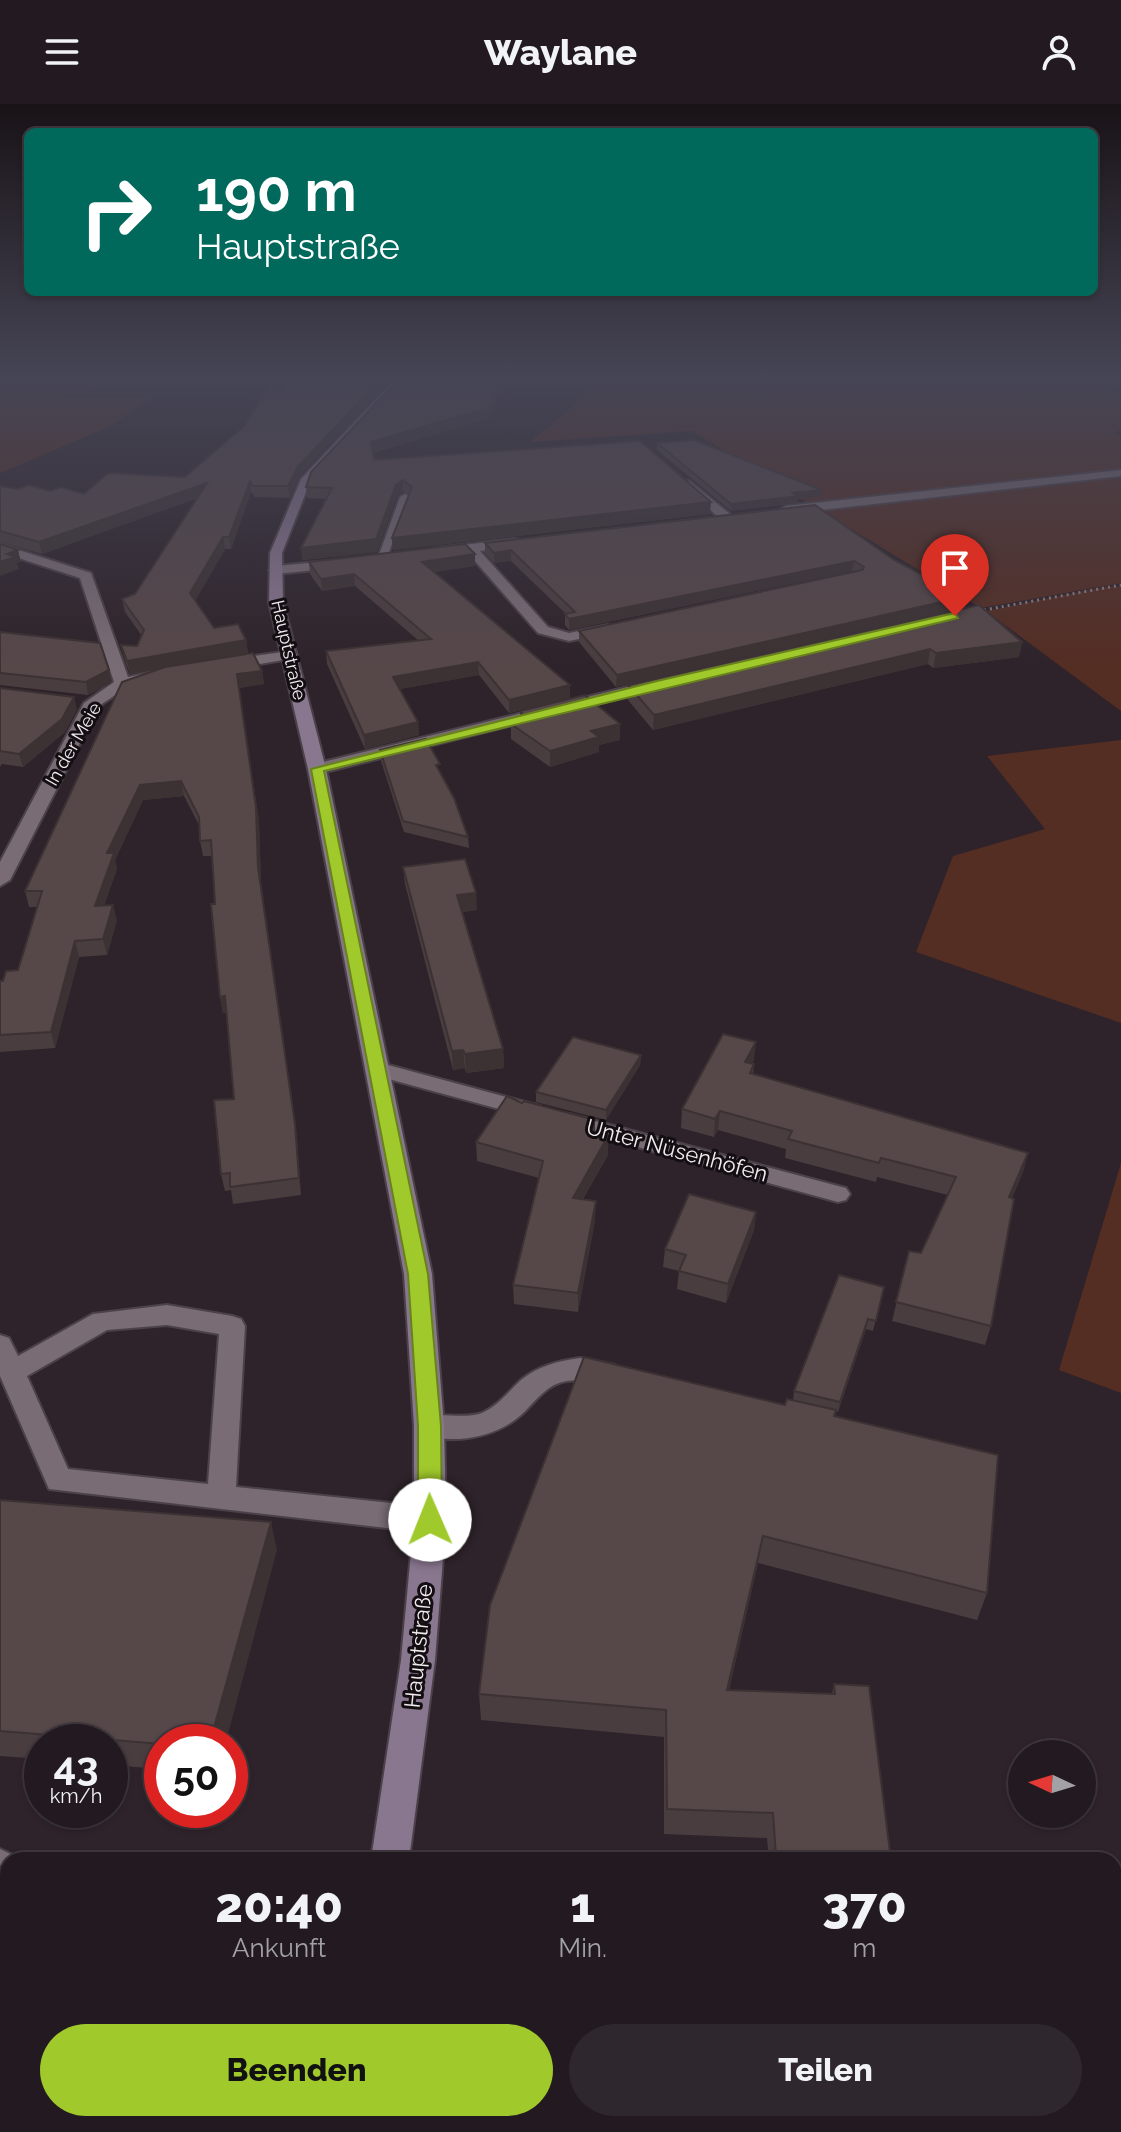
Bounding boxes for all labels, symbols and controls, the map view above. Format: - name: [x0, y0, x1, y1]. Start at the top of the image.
- icon: menu: [40, 30, 84, 74]
- icon: person: [1037, 30, 1081, 74]
- text: Waylane: [484, 31, 637, 73]
- text: 190 m: [196, 158, 357, 224]
- icon: right: [64, 160, 168, 264]
- text: Hauptstraße: [196, 225, 400, 267]
- pin: [921, 534, 989, 616]
- icon: arrive: [933, 546, 977, 590]
- street label: Hauptstraße: [267, 598, 311, 702]
- street label: In der Meie: [41, 698, 105, 789]
- street label: Unter Nüsenhöfen: [583, 1113, 771, 1187]
- position arrow: [388, 1478, 472, 1562]
- street label: Hauptstraße: [399, 1583, 437, 1709]
- speed limit sign: 50: [144, 1724, 248, 1828]
- north arrow: [1008, 1740, 1096, 1828]
- map controls: [1008, 1740, 1096, 1828]
- text: 43: [53, 1742, 99, 1789]
- text: km/h: [50, 1784, 102, 1808]
- text: 20:40: [215, 1877, 343, 1933]
- text: 1: [570, 1877, 595, 1933]
- text: 370: [822, 1877, 907, 1933]
- text: Ankunft: [232, 1933, 326, 1963]
- text: Min.: [558, 1933, 607, 1963]
- text: m: [852, 1933, 876, 1963]
- button: Beenden: [40, 2024, 553, 2116]
- button: Teilen: [569, 2024, 1082, 2116]

